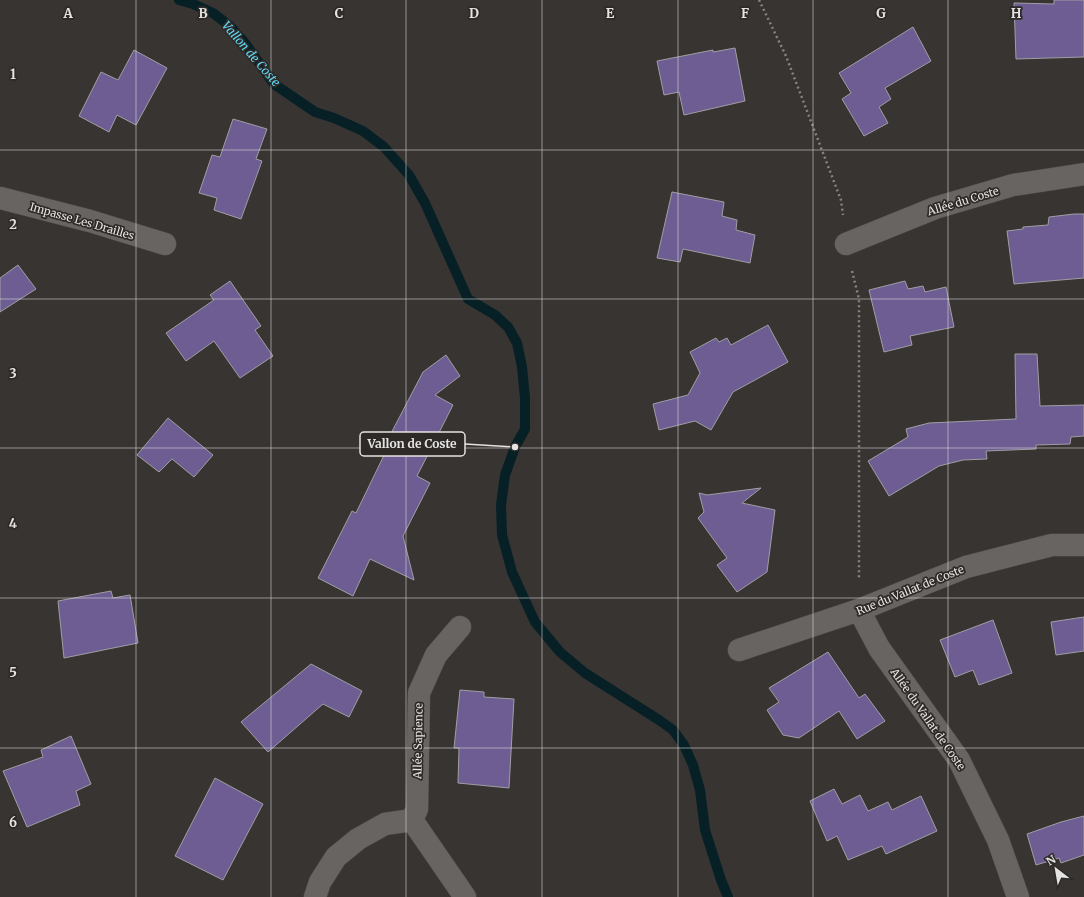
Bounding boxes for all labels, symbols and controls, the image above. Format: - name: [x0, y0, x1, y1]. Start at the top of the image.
- text: A: [62, 5, 73, 22]
- text: B: [198, 5, 208, 22]
- text: C: [335, 5, 344, 22]
- text: D: [469, 5, 479, 22]
- text: E: [606, 5, 615, 22]
- text: F: [741, 5, 749, 22]
- text: G: [876, 5, 886, 22]
- text: H: [1011, 5, 1022, 22]
- water label: Vallon de Coste: [219, 18, 284, 89]
- text: 1: [10, 66, 16, 83]
- street label: Allée du Coste: [925, 183, 1001, 219]
- street label: Impasse Les Drailles: [28, 199, 136, 243]
- text: 2: [9, 216, 17, 233]
- text: 3: [9, 365, 17, 382]
- callout: Vallon de Coste: [360, 432, 465, 456]
- text: Vallon de Coste: [366, 436, 457, 451]
- text: 4: [9, 515, 18, 532]
- street label: Rue du Vallat de Coste: [854, 562, 966, 618]
- text: 5: [9, 664, 17, 681]
- street label: Allée du Vallat de Coste: [887, 665, 969, 773]
- street label: Allée Sapience: [410, 703, 426, 780]
- text: 6: [9, 814, 17, 831]
- north arrow: [1036, 849, 1076, 889]
- text: N: [1044, 852, 1058, 869]

